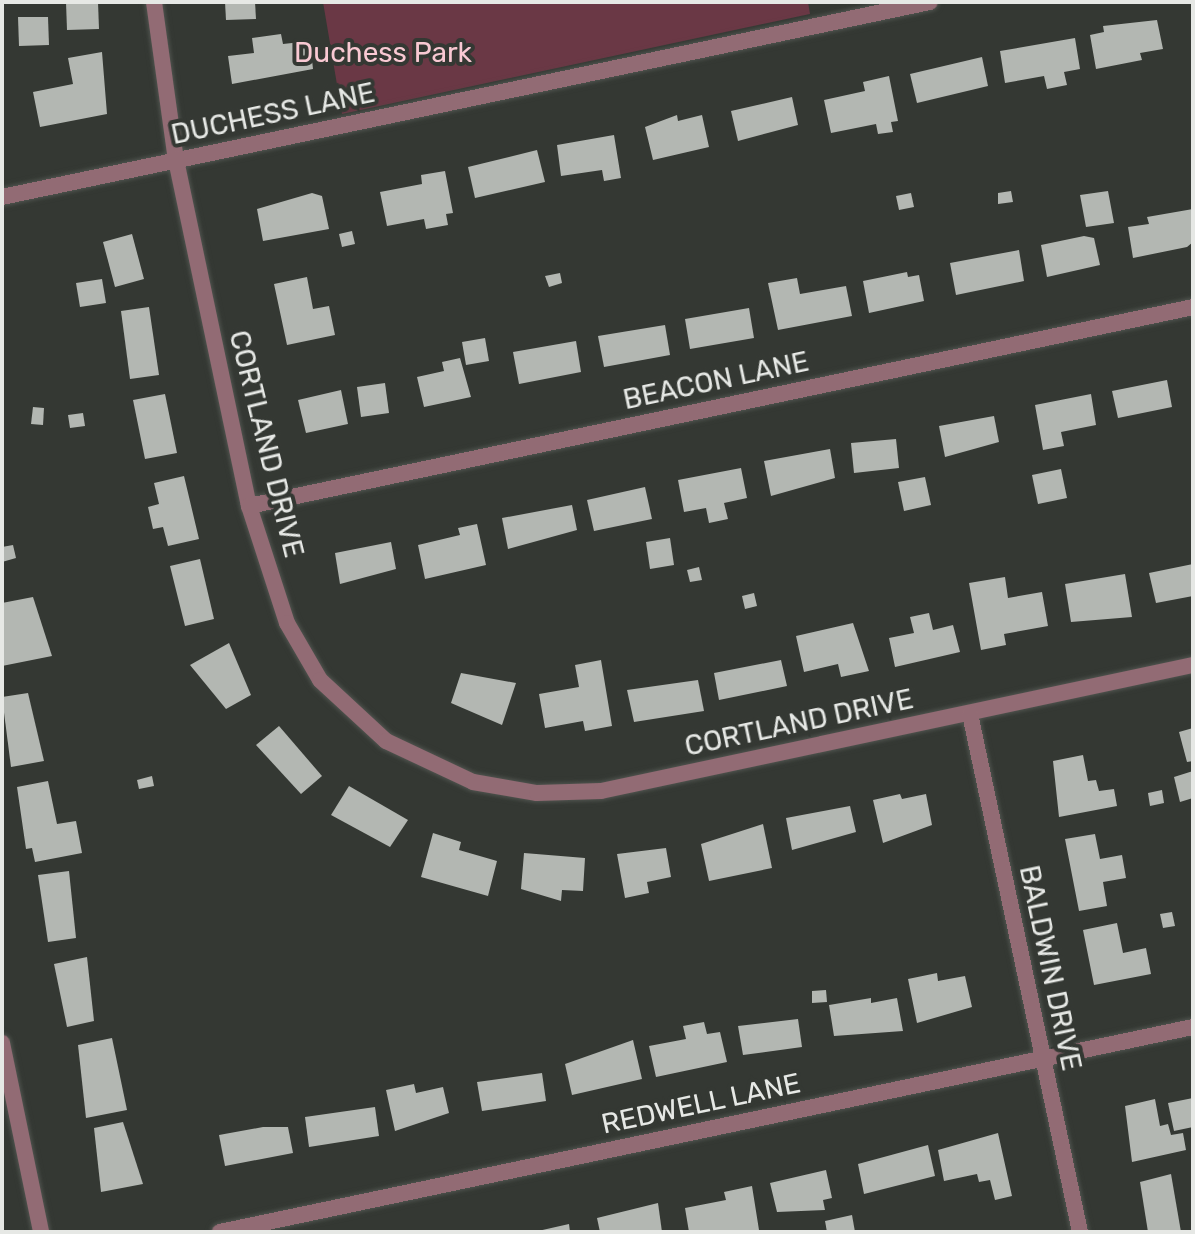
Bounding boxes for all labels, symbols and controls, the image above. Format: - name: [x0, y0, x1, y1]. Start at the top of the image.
- park label: Duchess Park: [294, 36, 472, 70]
- street label: DUCHESS LANE: [168, 76, 378, 152]
- street label: CORTLAND DRIVE: [222, 327, 310, 561]
- street label: BEACON LANE: [620, 345, 812, 417]
- street label: CORTLAND DRIVE: [682, 682, 916, 764]
- street label: BALDWIN DRIVE: [1012, 862, 1088, 1074]
- street label: REDWELL LANE: [598, 1066, 804, 1142]

